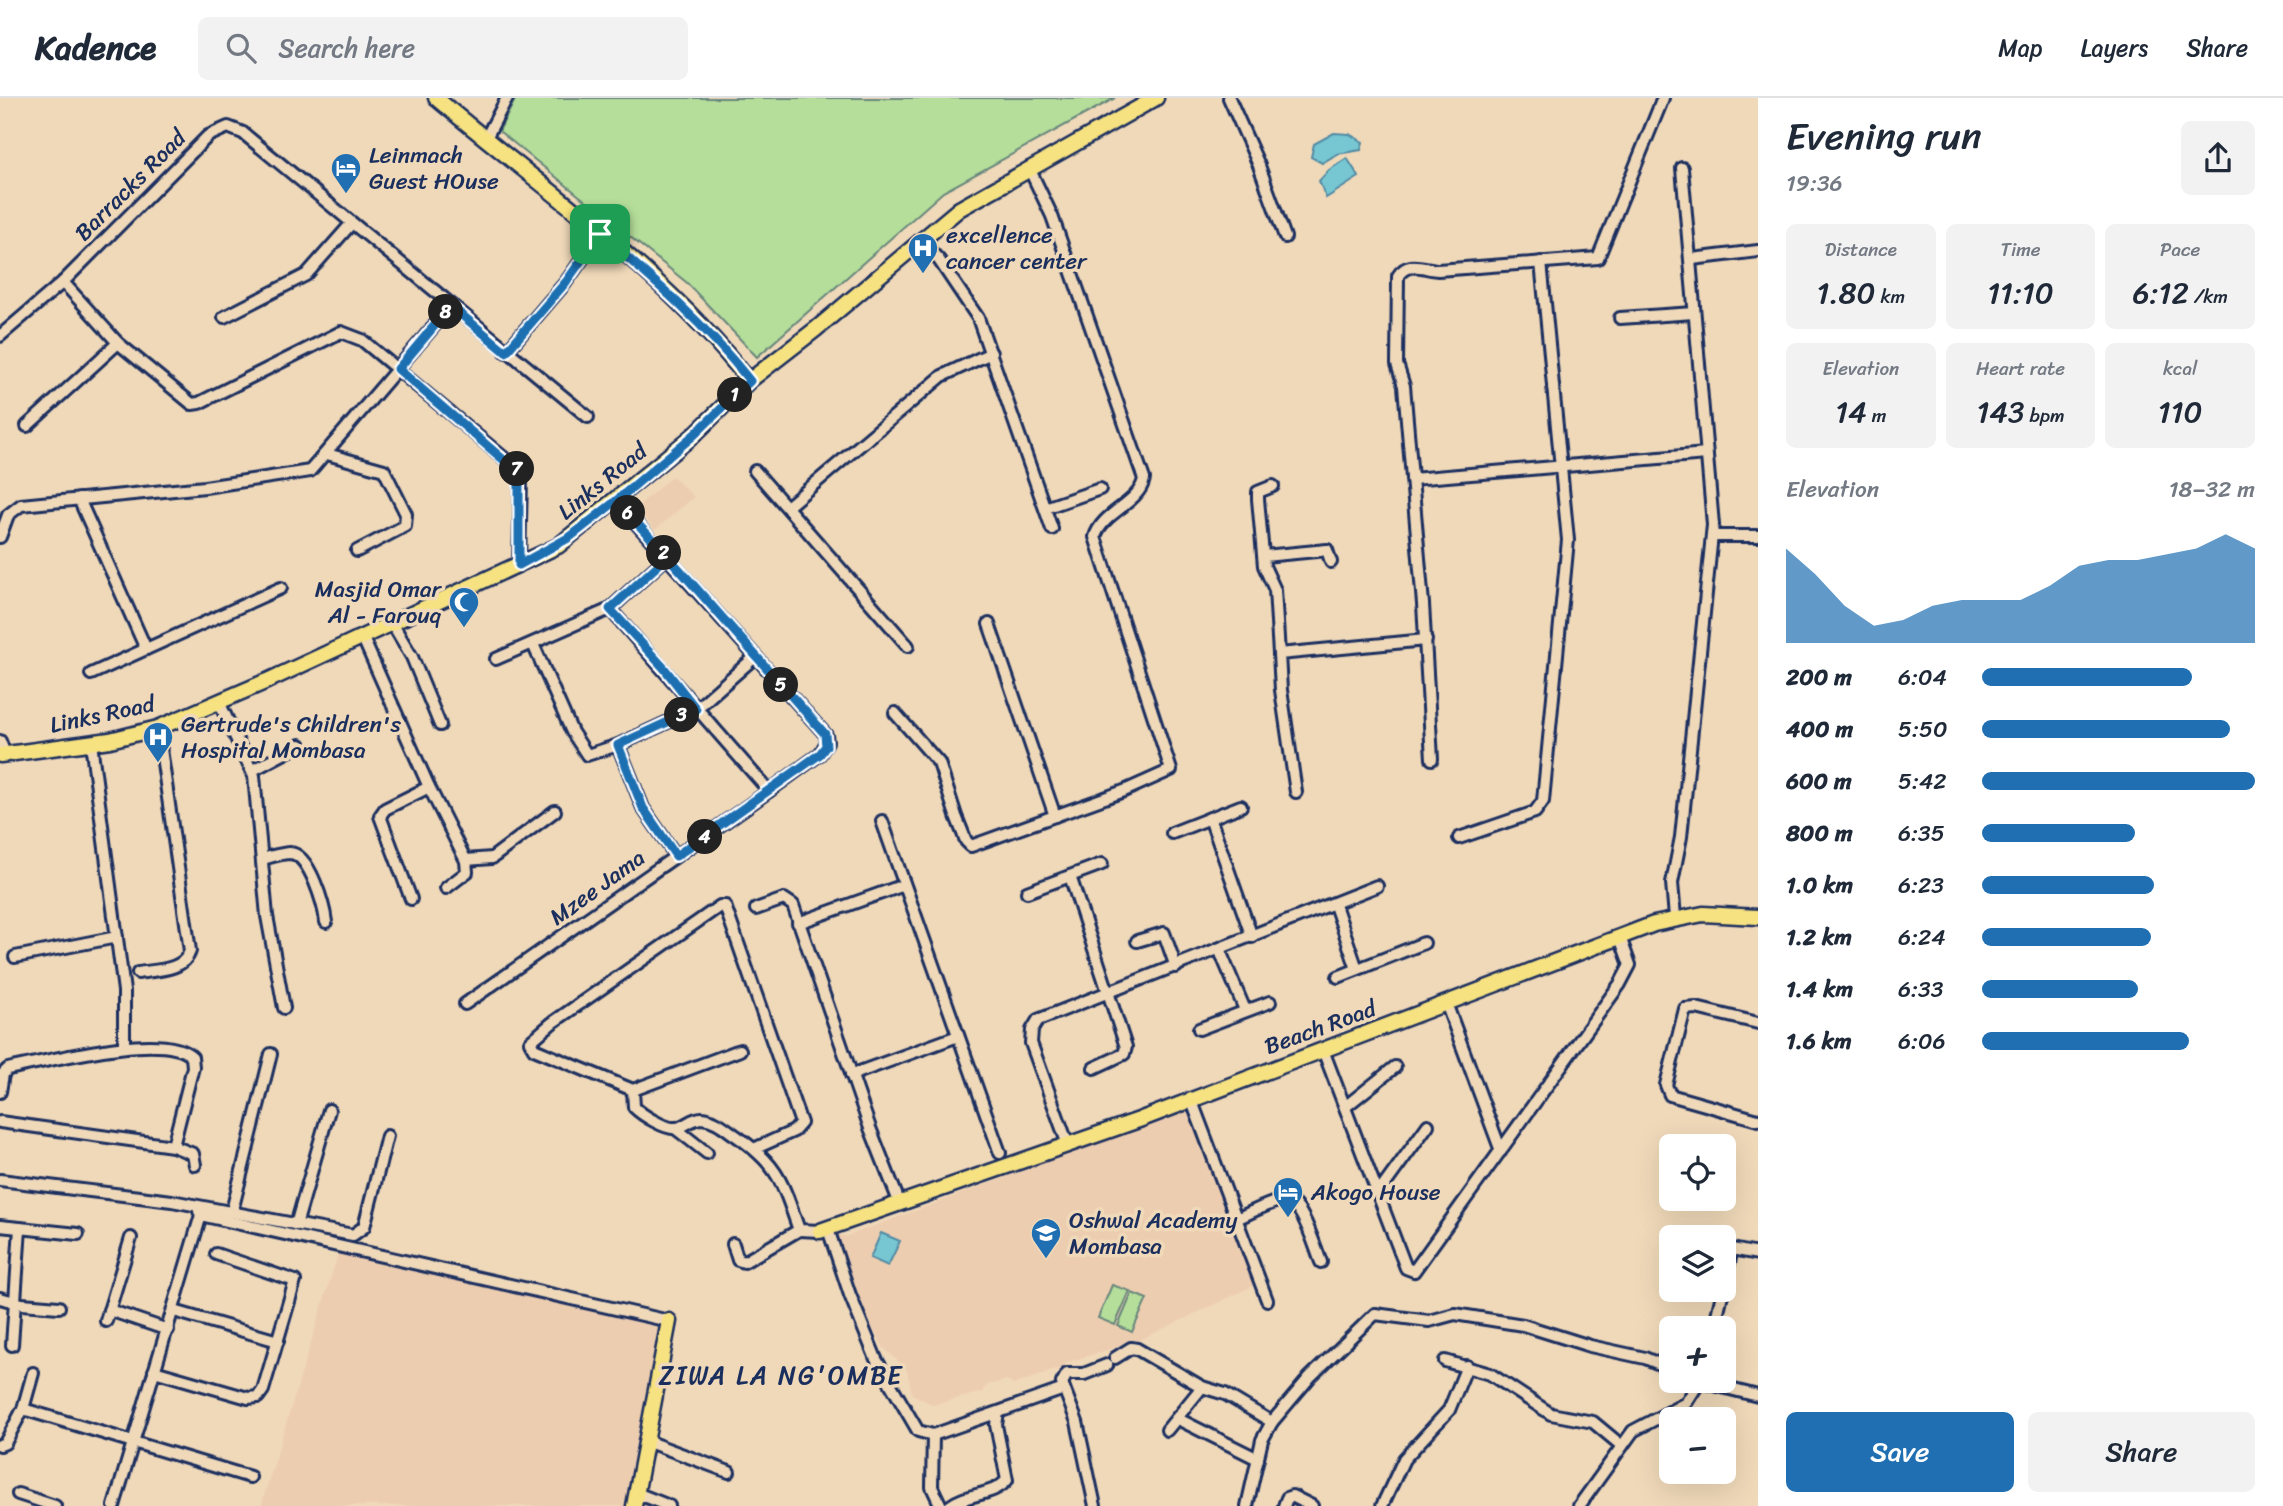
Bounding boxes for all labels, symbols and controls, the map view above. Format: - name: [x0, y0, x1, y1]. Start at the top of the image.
- search box: [198, 17, 688, 80]
- text: Kadence: [35, 19, 156, 77]
- text: Search here: [278, 25, 415, 71]
- text: Map: [1998, 27, 2043, 69]
- text: Layers: [2081, 27, 2148, 69]
- text: Share: [2186, 27, 2248, 69]
- icon: search: [222, 29, 260, 67]
- text: Evening run: [1786, 103, 1982, 170]
- street label: Barracks Road: [64, 118, 198, 251]
- button: share: [2181, 121, 2255, 195]
- place label: Leinmach Guest HOuse: [369, 135, 499, 202]
- hotel icon: Leinmach Guest HOuse: [329, 151, 363, 195]
- text: 19:36: [1786, 163, 1843, 204]
- pin: [570, 204, 630, 264]
- icon: arrive: [581, 215, 619, 253]
- place label: excellence cancer center: [946, 215, 1088, 282]
- hospital icon: excellence cancer center: [906, 231, 940, 275]
- text: Distance: [1825, 233, 1897, 266]
- text: Time: [2000, 233, 2041, 266]
- text: Pace: [2160, 233, 2200, 266]
- text: 1.80: [1817, 266, 1876, 320]
- text: 11:10: [1987, 266, 2054, 320]
- text: 6:12: [2133, 266, 2189, 320]
- text: km: [1876, 280, 1905, 313]
- text: /km: [2189, 280, 2228, 313]
- pin: 8: [428, 294, 464, 330]
- text: 8: [440, 295, 451, 328]
- text: Elevation: [1822, 352, 1899, 385]
- text: Heart rate: [1976, 352, 2065, 385]
- text: kcal: [2163, 352, 2197, 385]
- pin: 1: [718, 378, 752, 412]
- text: 1: [730, 378, 739, 411]
- text: 14: [1835, 385, 1867, 439]
- text: 143: [1976, 385, 2025, 439]
- text: 110: [2158, 385, 2203, 439]
- text: m: [1867, 399, 1886, 432]
- text: bpm: [2025, 399, 2065, 432]
- street label: Links Road: [548, 431, 658, 531]
- pin: 7: [500, 452, 534, 486]
- text: 7: [511, 452, 522, 485]
- text: Elevation: [1786, 469, 1879, 510]
- text: 18–32 m: [2169, 469, 2255, 510]
- pin: 6: [610, 496, 646, 530]
- text: 6: [622, 496, 633, 529]
- pin: 2: [646, 536, 682, 570]
- text: 2: [658, 536, 669, 569]
- place label: Masjid Omar Al - Farouq: [315, 569, 443, 636]
- mosque icon: Masjid Omar Al - Farouq: [447, 585, 481, 629]
- text: 200 m: [1786, 657, 1852, 698]
- text: 6:04: [1898, 657, 1947, 698]
- pin: 5: [764, 668, 798, 702]
- text: 5: [775, 668, 786, 701]
- street label: Links Road: [46, 683, 160, 746]
- pin: 3: [664, 698, 700, 732]
- text: 3: [676, 698, 687, 731]
- place label: Gertrude's Children's Hospital Mombasa: [181, 704, 401, 771]
- text: 400 m: [1786, 709, 1853, 750]
- text: 5:50: [1898, 709, 1948, 750]
- hospital icon: Gertrude's Children's Hospital Mombasa: [141, 720, 175, 764]
- text: 600 m: [1786, 761, 1852, 802]
- text: 5:42: [1898, 761, 1947, 802]
- text: 800 m: [1786, 813, 1853, 854]
- text: 6:35: [1898, 813, 1945, 854]
- pin: 4: [688, 820, 722, 854]
- text: 4: [699, 820, 710, 853]
- street label: Mzee Jama: [540, 838, 654, 937]
- text: 1.0 km: [1786, 865, 1853, 906]
- text: 6:23: [1898, 865, 1944, 906]
- text: 1.2 km: [1786, 917, 1852, 958]
- text: 6:24: [1898, 917, 1946, 958]
- text: 1.4 km: [1786, 969, 1853, 1010]
- text: 6:33: [1898, 969, 1943, 1010]
- street label: Beach Road: [1258, 988, 1384, 1067]
- text: 1.6 km: [1786, 1021, 1852, 1062]
- text: 6:06: [1898, 1021, 1946, 1062]
- map controls: [1659, 1134, 1736, 1484]
- button: locate: [1659, 1134, 1736, 1211]
- place label: Akogo House: [1310, 1172, 1441, 1213]
- hotel icon: Akogo House: [1271, 1175, 1305, 1219]
- place label: Oshwal Academy Mombasa: [1069, 1200, 1237, 1267]
- school or university icon: Oshwal Academy Mombasa: [1029, 1216, 1063, 1260]
- button: layers: [1659, 1225, 1736, 1302]
- button: +: [1659, 1316, 1736, 1393]
- district label: ZIWA LA NG'OMBE: [659, 1352, 903, 1398]
- button: −: [1659, 1407, 1736, 1484]
- button: Save: [1786, 1412, 2014, 1492]
- button: Share: [2028, 1412, 2255, 1492]

